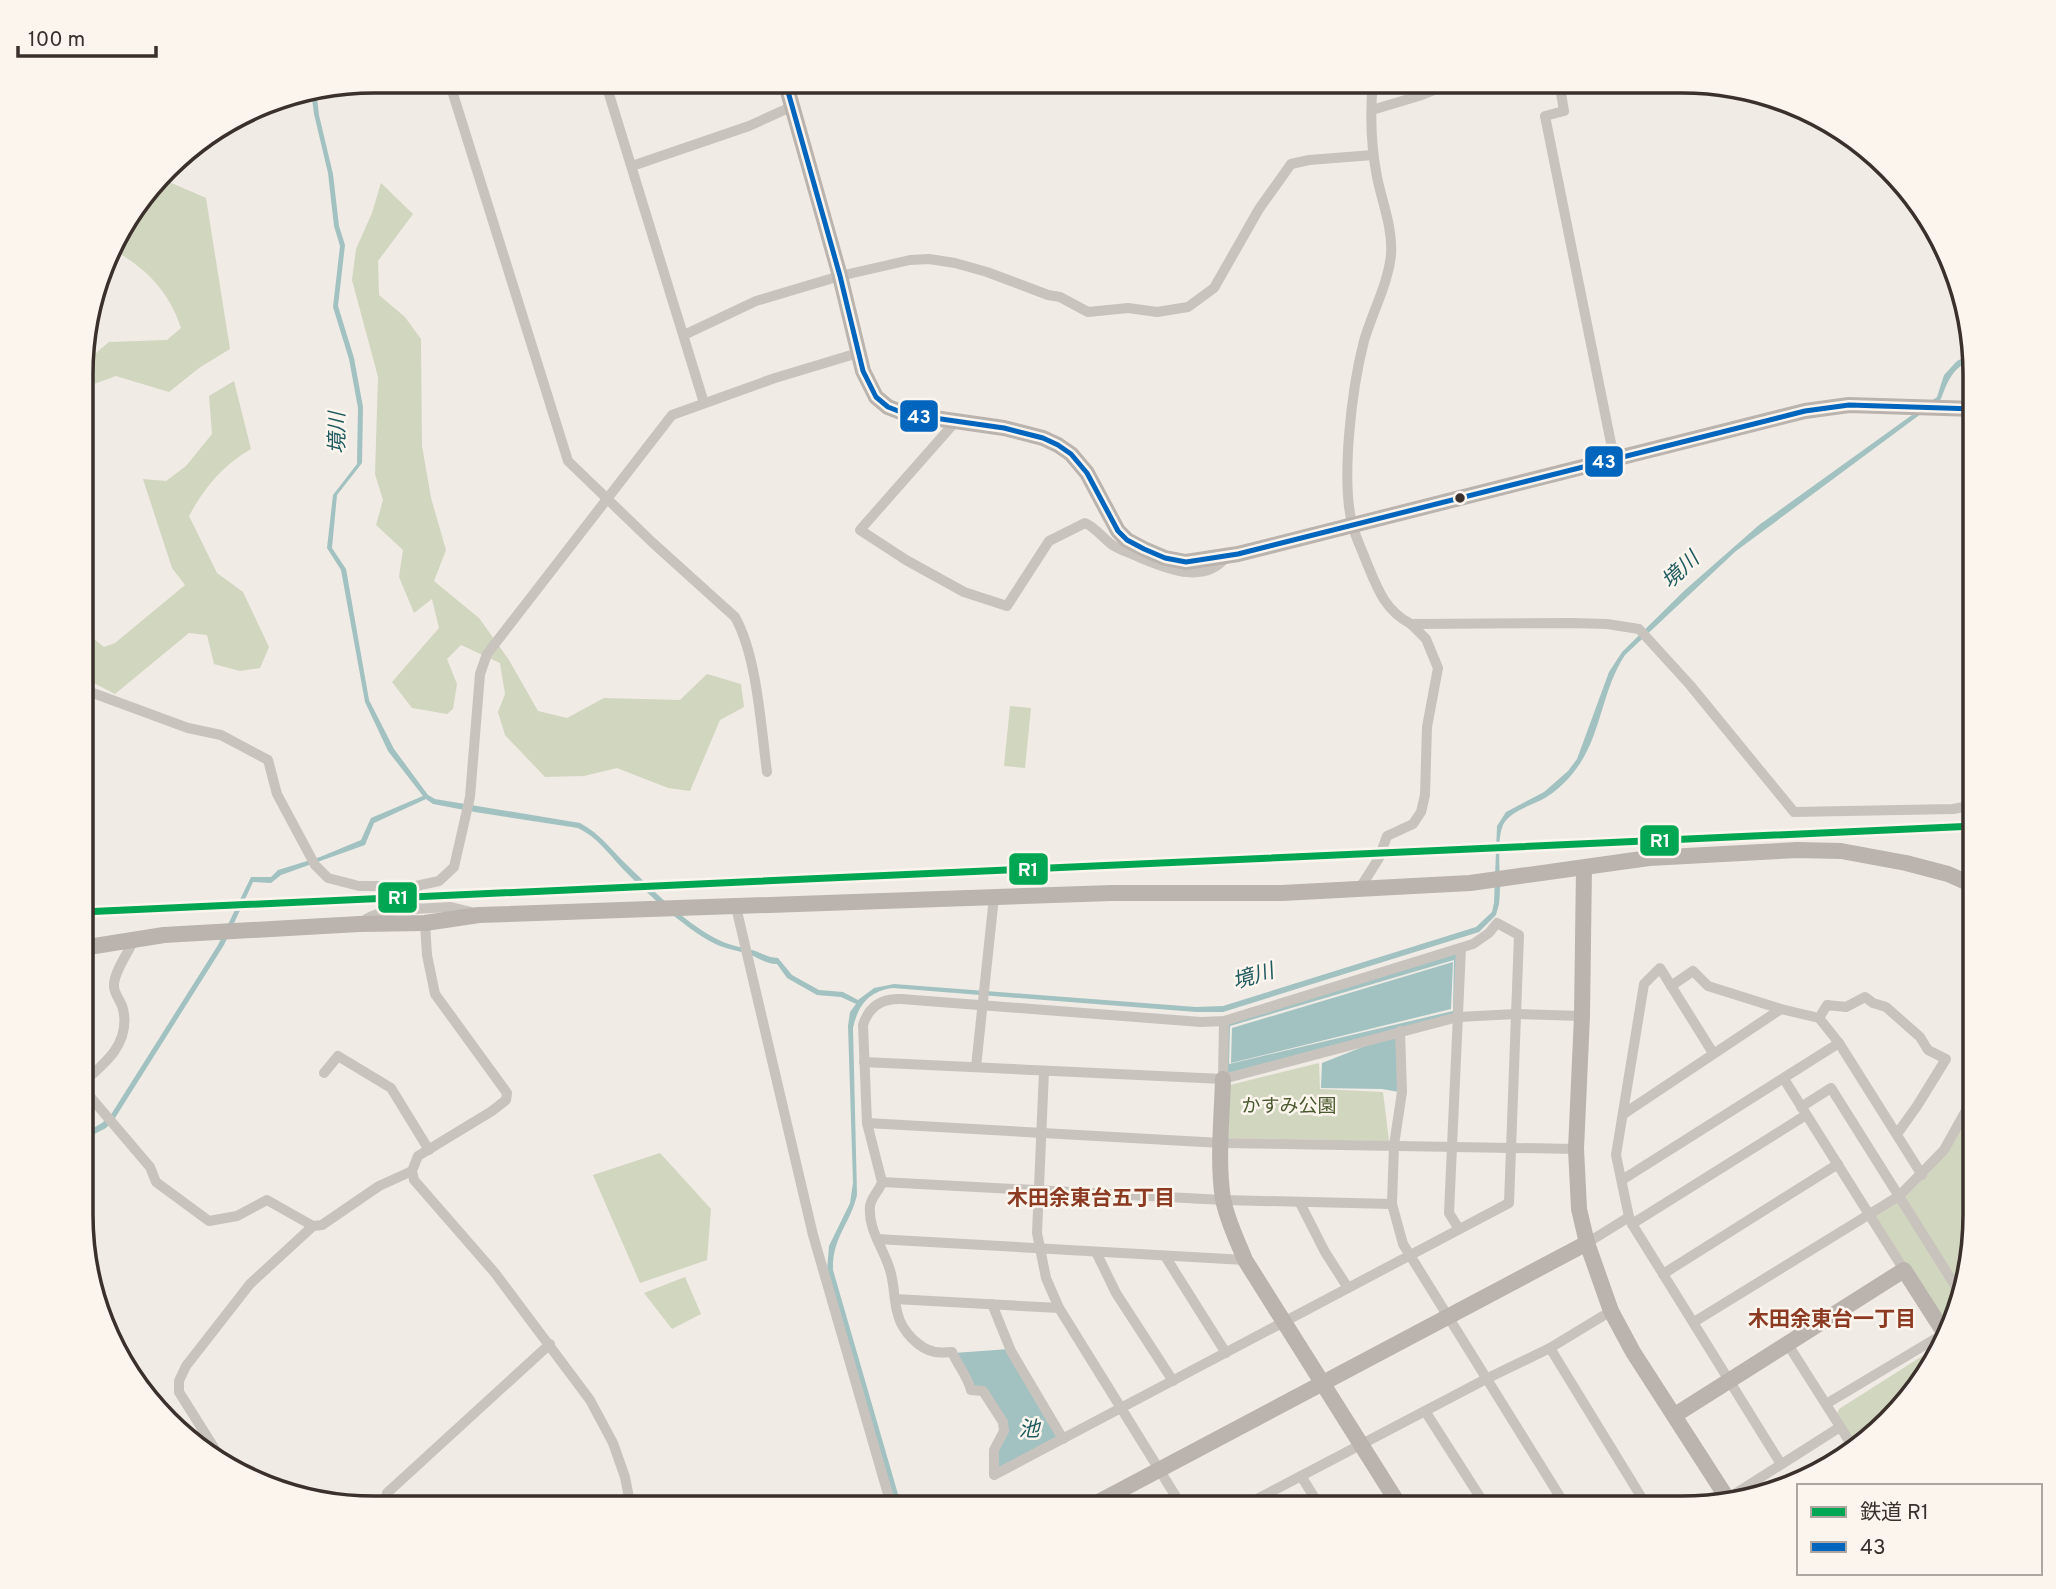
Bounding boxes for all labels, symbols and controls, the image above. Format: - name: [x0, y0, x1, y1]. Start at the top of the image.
- scale bar: [18, 14, 156, 58]
- text: 100 m: [28, 27, 85, 54]
- line badge: 43: [899, 399, 939, 433]
- text: 43: [907, 406, 931, 430]
- water label: 境川: [325, 410, 352, 454]
- line badge: 43: [1584, 445, 1624, 478]
- text: 43: [1592, 451, 1616, 475]
- unlabelled marker: [1453, 491, 1467, 505]
- water label: 境川: [1656, 546, 1707, 595]
- line badge: R1: [1639, 824, 1680, 857]
- text: R1: [1650, 830, 1670, 854]
- line badge: R1: [1008, 852, 1049, 886]
- text: R1: [1018, 859, 1038, 883]
- line badge: R1: [377, 881, 418, 914]
- text: R1: [388, 887, 408, 911]
- water label: 境川: [1229, 958, 1279, 996]
- park label: かすみ公園: [1241, 1095, 1337, 1119]
- district label: 木田余東台五丁目: [1007, 1186, 1175, 1213]
- district label: 木田余東台一丁目: [1748, 1307, 1916, 1334]
- water label: 池: [1019, 1417, 1042, 1444]
- legend: [1797, 1484, 2042, 1575]
- text: 鉄道 R1: [1860, 1500, 1929, 1527]
- text: 43: [1860, 1535, 1886, 1562]

